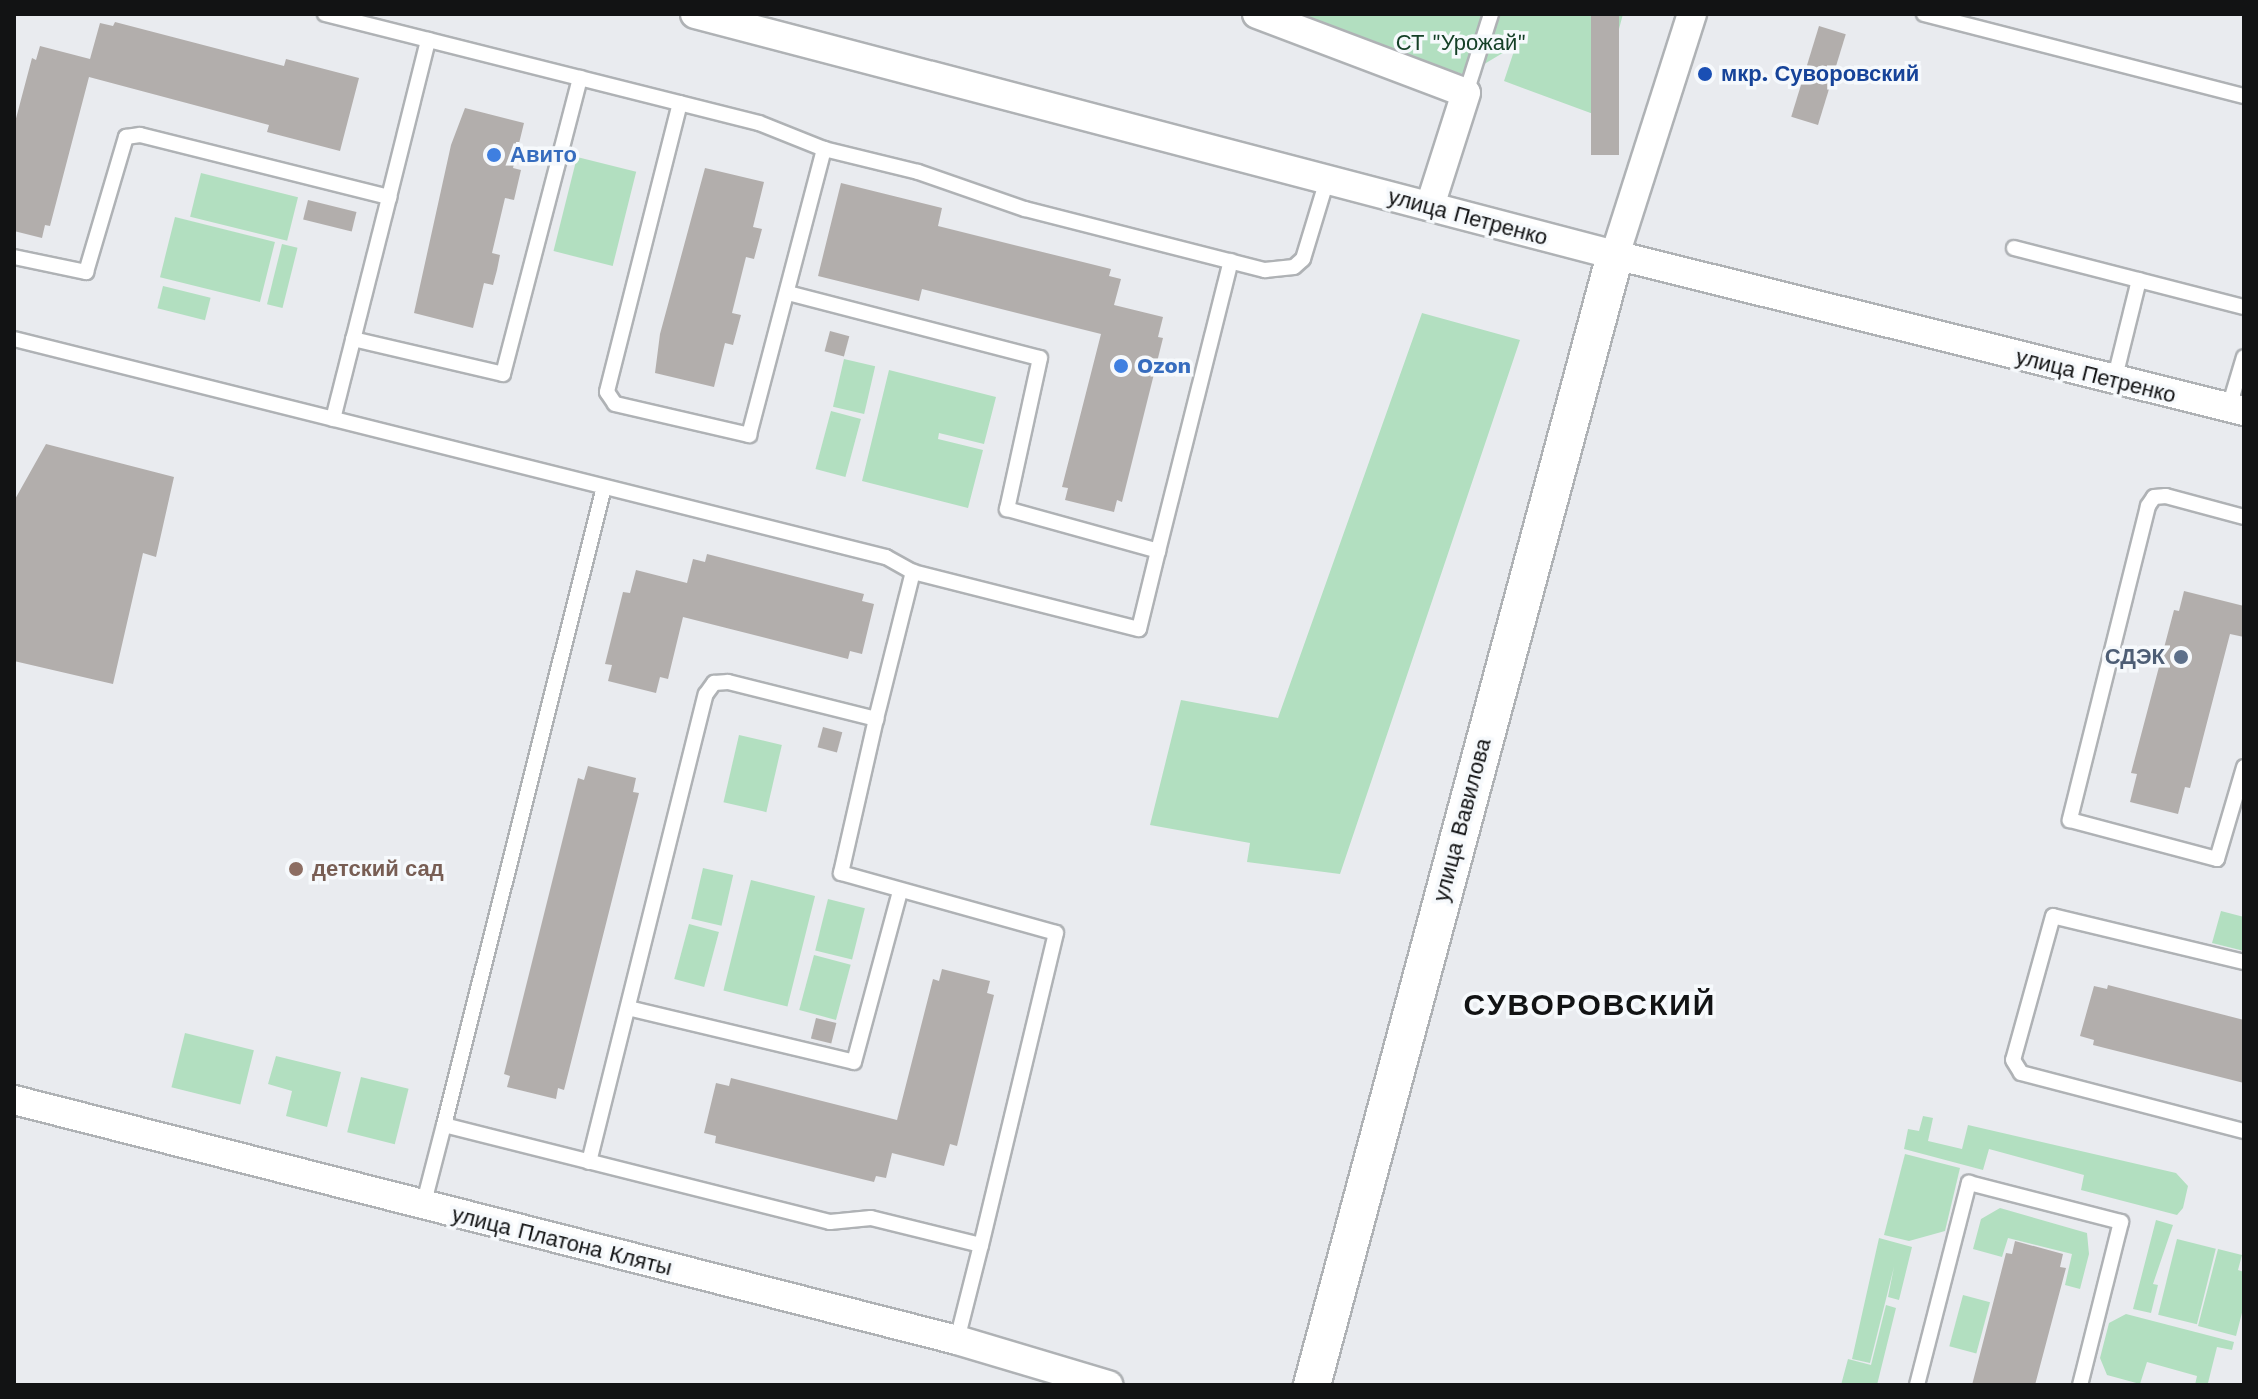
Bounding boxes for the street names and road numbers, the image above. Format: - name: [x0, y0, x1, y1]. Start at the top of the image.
- street label: улица Петренко: [1385, 183, 1551, 251]
- street label: улица Петренко: [2013, 343, 2179, 409]
- street label: улица Вавилова: [1428, 736, 1496, 904]
- street label: улица Платона Кляты: [449, 1201, 675, 1281]

